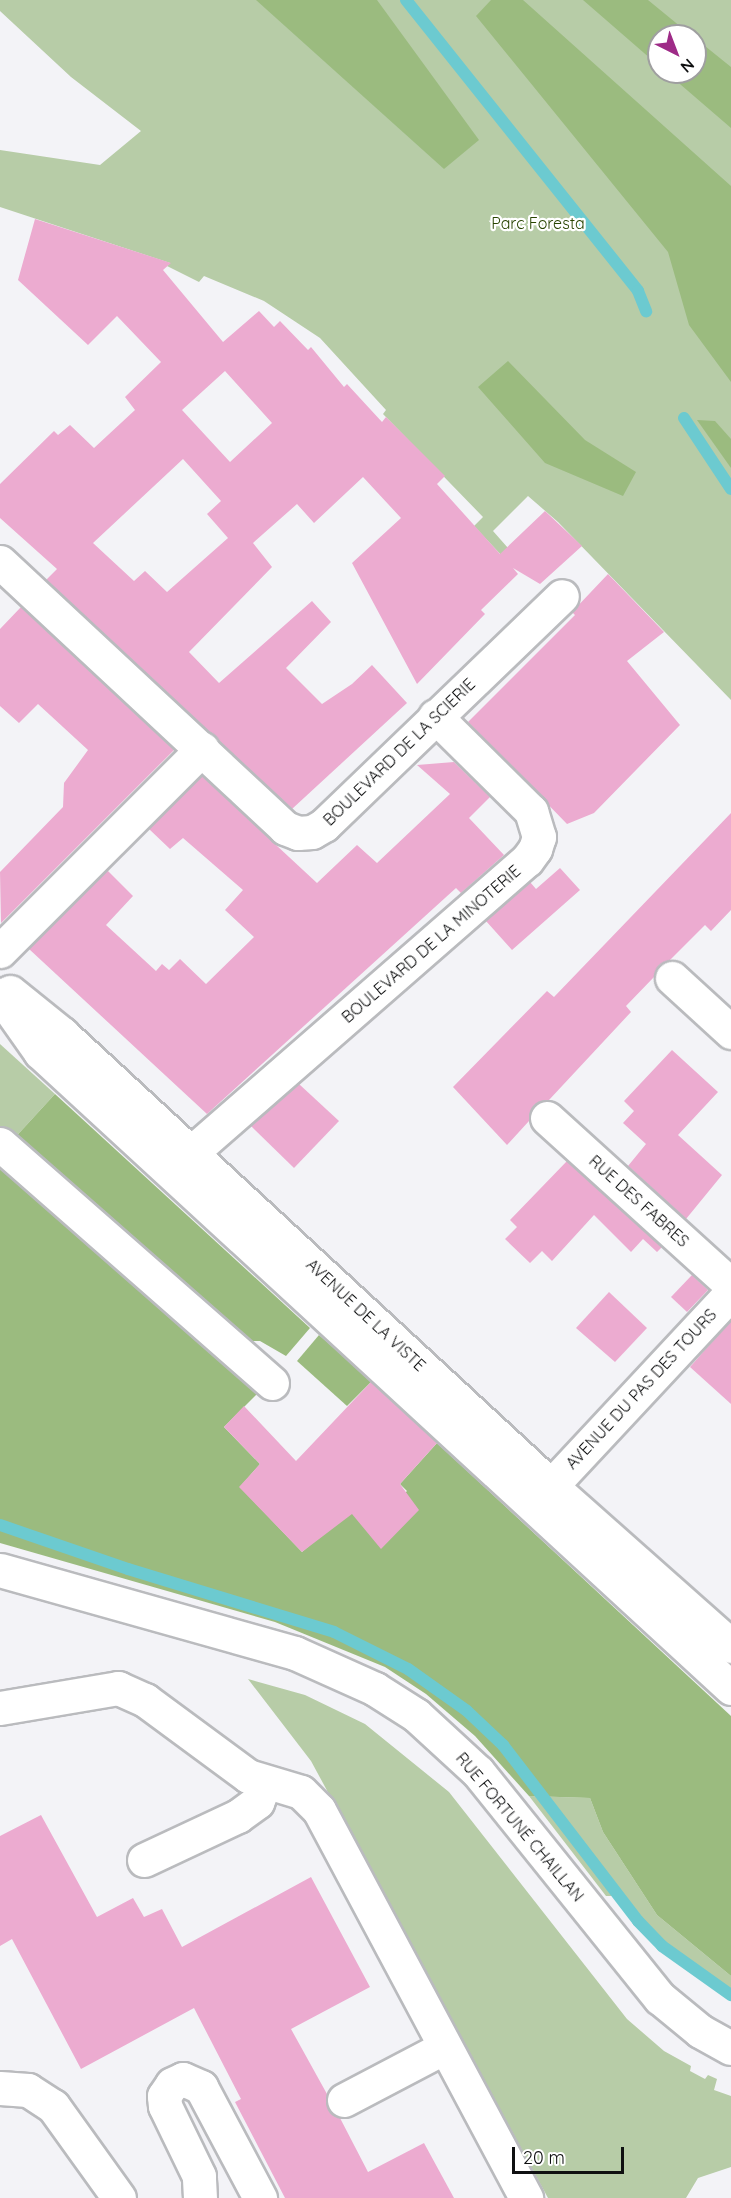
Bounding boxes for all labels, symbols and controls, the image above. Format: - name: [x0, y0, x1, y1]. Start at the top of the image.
- north arrow: [647, 24, 707, 84]
- text: N: [677, 55, 699, 77]
- park label: Parc Foresta: [491, 213, 585, 233]
- street label: BOULEVARD DE LA SCIERIE: [319, 675, 479, 829]
- street label: BOULEVARD DE LA MINOTERIE: [338, 861, 524, 1027]
- street label: RUE DES FABRES: [585, 1151, 693, 1251]
- street label: AVENUE DE LA VISTE: [303, 1255, 429, 1375]
- street label: AVENUE DU PAS DES TOURS: [562, 1305, 720, 1473]
- street label: RUE FORTUNÉ CHAILLAN: [452, 1749, 588, 1905]
- scale bar: [515, 2135, 628, 2173]
- text: 20 m: [523, 2146, 565, 2169]

